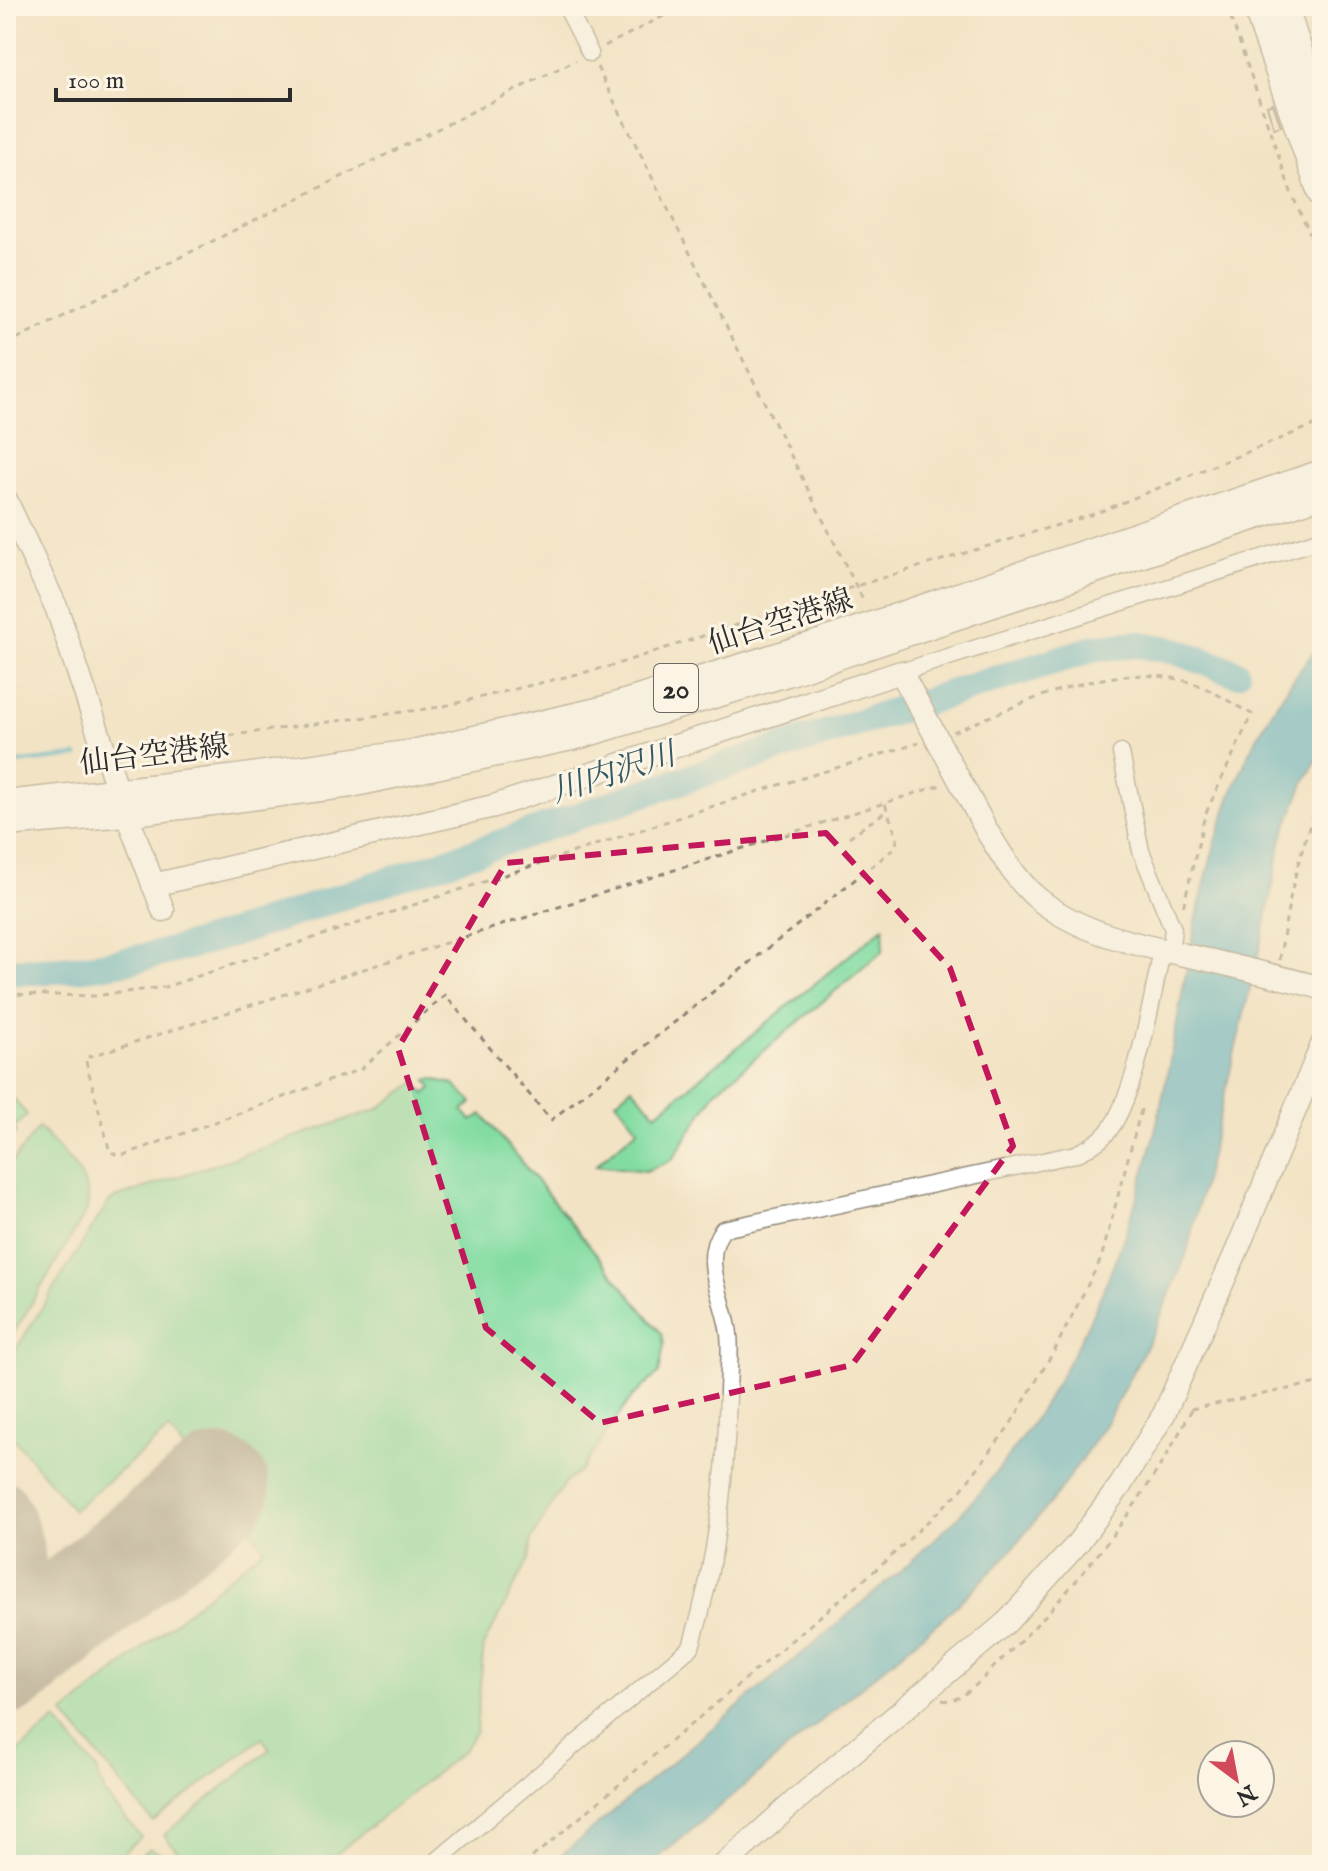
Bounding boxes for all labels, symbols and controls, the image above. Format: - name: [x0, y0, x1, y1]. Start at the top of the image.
- scale bar: [56, 52, 290, 102]
- text: 100 m: [68, 66, 124, 97]
- street label: 仙台空港線: [703, 582, 858, 664]
- road number: 20: [654, 664, 698, 712]
- street label: 仙台空港線: [77, 728, 231, 784]
- water label: 川内沢川: [547, 734, 684, 814]
- north arrow: [1196, 1739, 1276, 1819]
- text: N: [1230, 1777, 1262, 1811]

